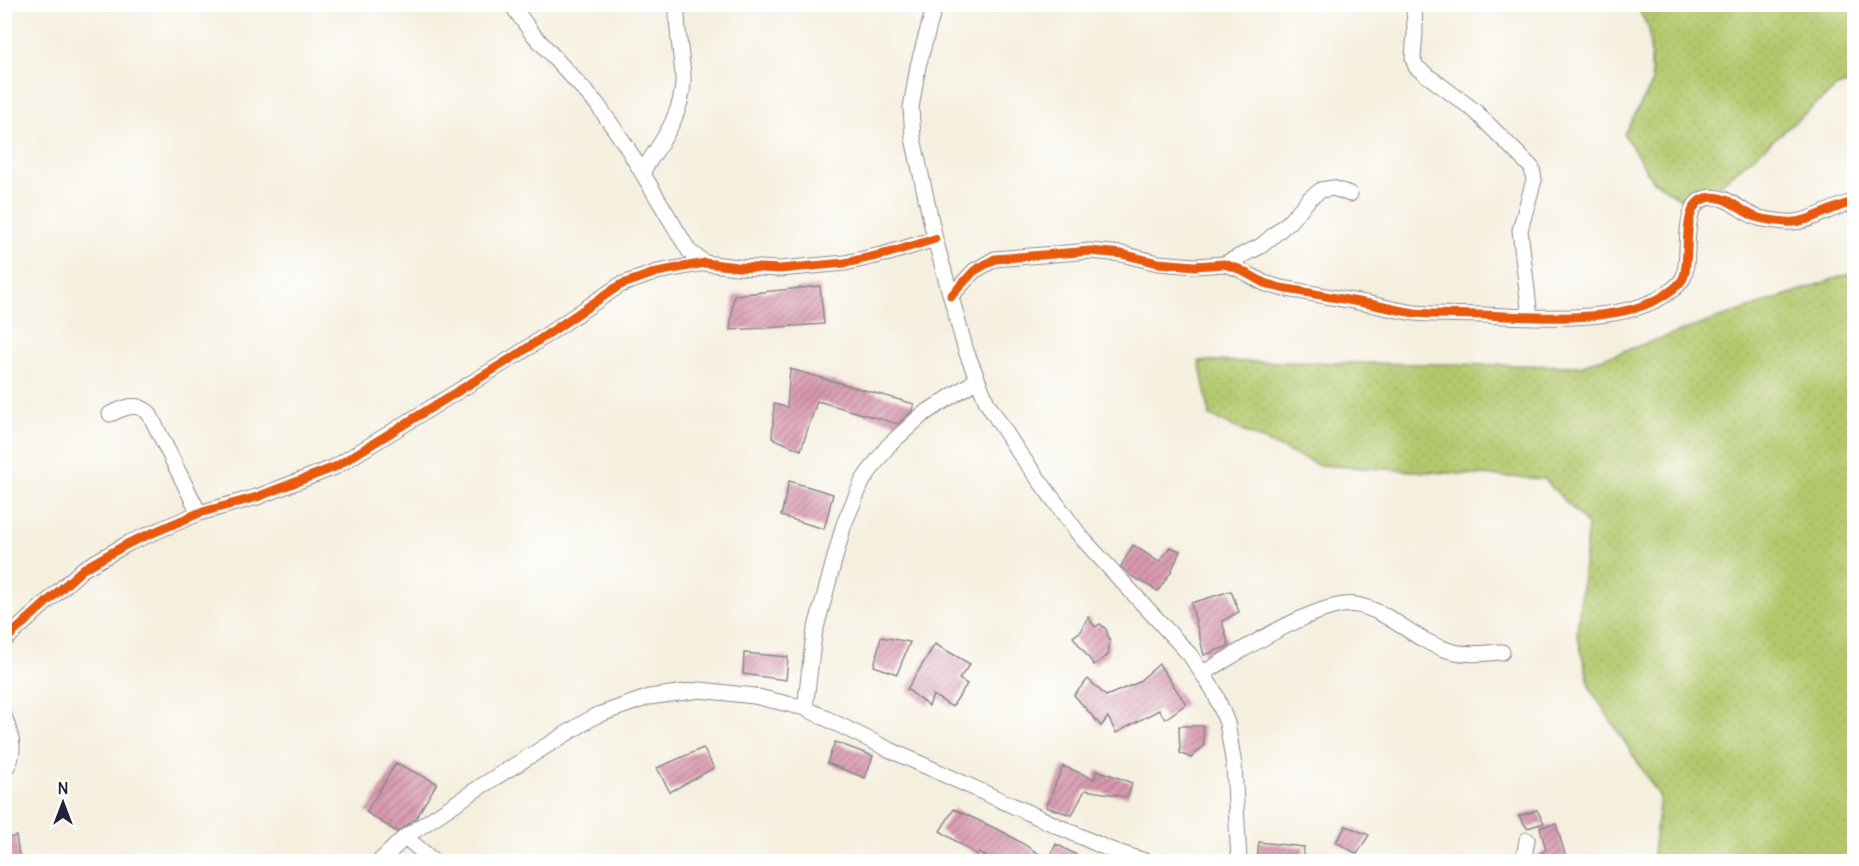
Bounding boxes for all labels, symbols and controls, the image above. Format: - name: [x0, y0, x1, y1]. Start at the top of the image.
- north arrow: [33, 773, 93, 833]
- text: N: [57, 778, 69, 798]

